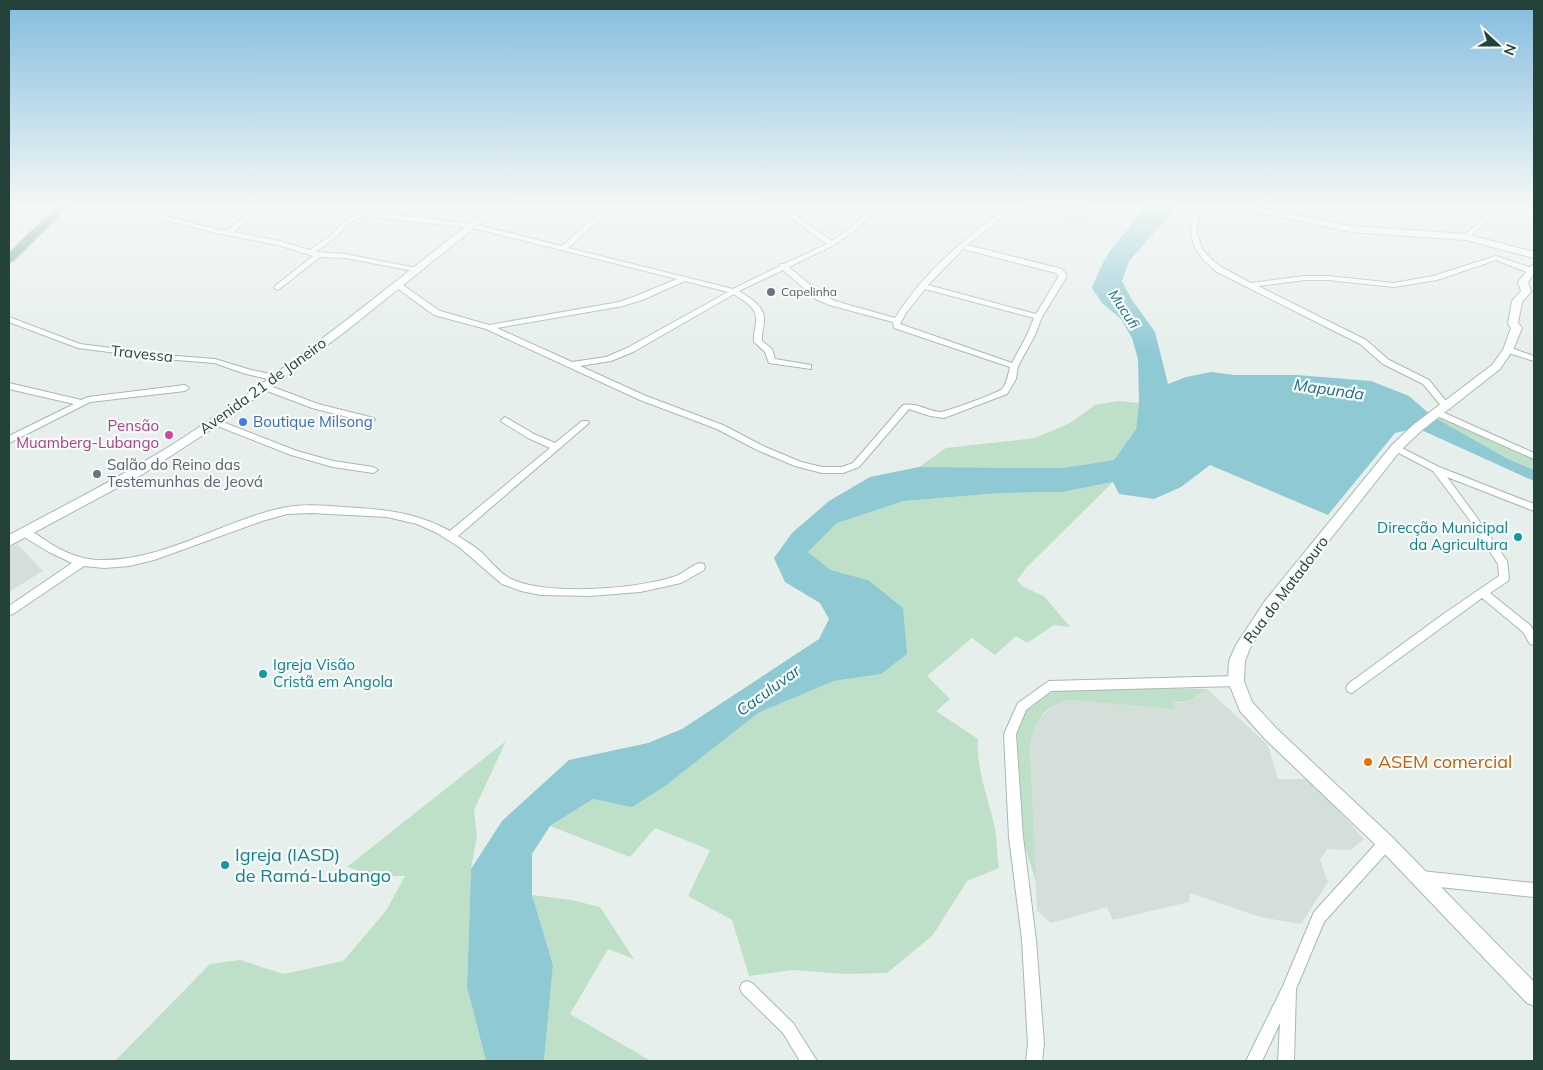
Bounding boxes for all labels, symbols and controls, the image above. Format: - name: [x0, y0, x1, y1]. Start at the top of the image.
- north arrow: [1473, 20, 1523, 70]
- text: N: [1500, 41, 1520, 58]
- place label: Capelinha: [781, 284, 837, 299]
- marker: Capelinha: [765, 286, 777, 298]
- water label: Mucufi: [1105, 286, 1144, 333]
- street label: Avenida 21 de Janeiro: [196, 333, 330, 438]
- street label: Travessa: [110, 341, 174, 366]
- water label: Mapunda: [1293, 374, 1366, 404]
- place label: Boutique Milsong: [253, 412, 373, 431]
- place label: Pensão Muamberg-Lubango: [16, 416, 159, 452]
- marker: Boutique Milsong: [237, 416, 249, 428]
- marker: Pensão Muamberg-Lubango: [163, 429, 175, 441]
- place label: Salão do Reino das Testemunhas de Jeová: [107, 455, 263, 491]
- marker: Salão do Reino das Testemunhas de Jeová: [91, 468, 103, 480]
- place label: Direcção Municipal da Agricultura: [1377, 518, 1508, 554]
- marker: Direcção Municipal da Agricultura: [1512, 531, 1524, 543]
- street label: Rua do Matadouro: [1239, 532, 1332, 647]
- place label: Igreja Visão Cristã em Angola: [273, 655, 393, 691]
- water label: Caculuvar: [732, 659, 805, 720]
- marker: Igreja Visão Cristã em Angola: [257, 668, 269, 680]
- place label: ASEM comercial: [1378, 750, 1512, 773]
- marker: ASEM comercial: [1362, 756, 1374, 768]
- place label: Igreja (IASD) de Ramá-Lubango: [235, 843, 391, 887]
- marker: Igreja (IASD) de Ramá-Lubango: [219, 859, 231, 871]

